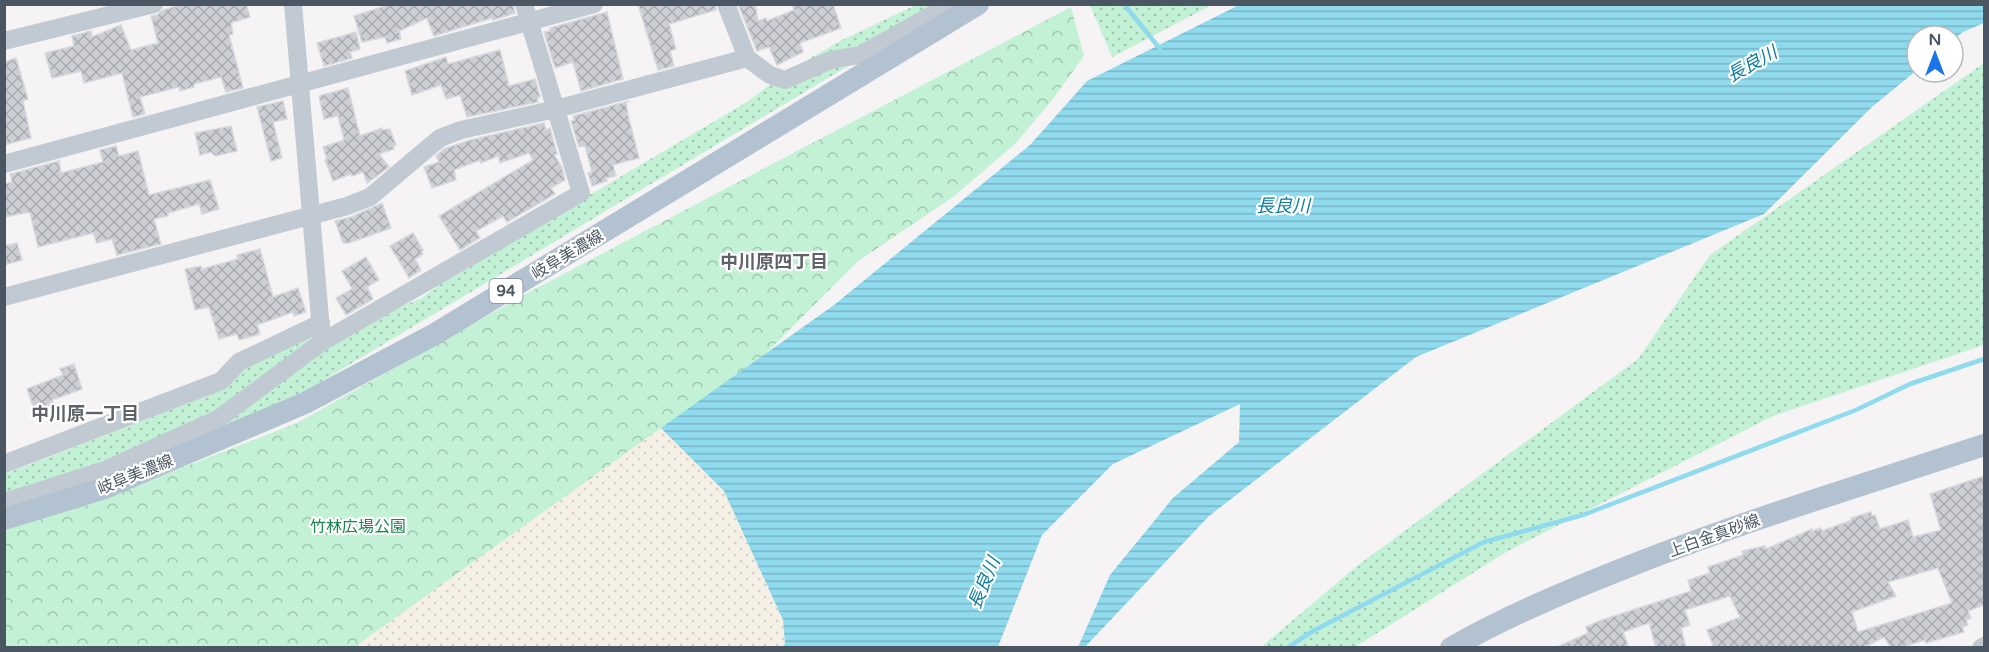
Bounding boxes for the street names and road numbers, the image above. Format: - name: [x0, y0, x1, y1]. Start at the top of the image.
- street label: 岐阜美濃線: [528, 226, 607, 284]
- road number: 94: [490, 279, 522, 303]
- street label: 岐阜美濃線: [95, 451, 176, 499]
- street label: 上白金真砂線: [1666, 510, 1763, 562]

